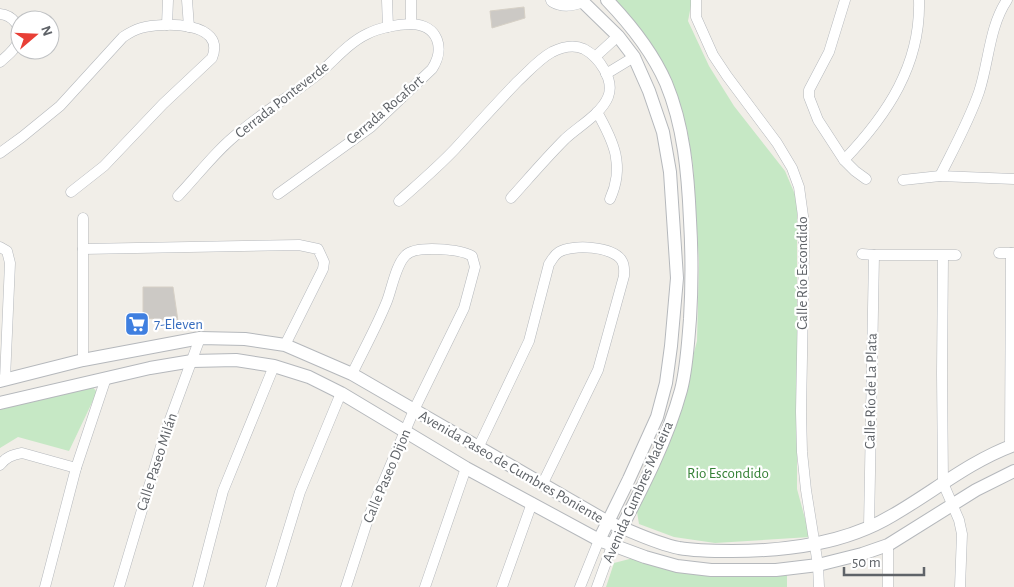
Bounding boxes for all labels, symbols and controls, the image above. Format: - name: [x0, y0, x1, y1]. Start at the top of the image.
- north arrow: [10, 10, 60, 60]
- text: N: [38, 24, 55, 38]
- street label: Cerrada Ponteverde: [232, 59, 332, 141]
- street label: Cerrada Rocafort: [344, 72, 427, 147]
- street label: Calle Río Escondido: [795, 216, 810, 330]
- supermarket icon: 7-Eleven: [124, 311, 150, 337]
- place label: 7-Eleven: [154, 317, 203, 332]
- street label: Calle Río de La Plata: [862, 333, 880, 449]
- street label: Avenida Paseo de Cumbres Poniente: [416, 408, 606, 526]
- street label: Calle Paseo Milán: [134, 411, 180, 513]
- street label: Avenida Cumbres Madeira: [600, 419, 676, 565]
- street label: Calle Paseo Dijon: [360, 427, 414, 525]
- park label: Rio Escondido: [687, 466, 769, 481]
- scale bar: [844, 544, 924, 576]
- text: 50 m: [852, 555, 881, 570]

